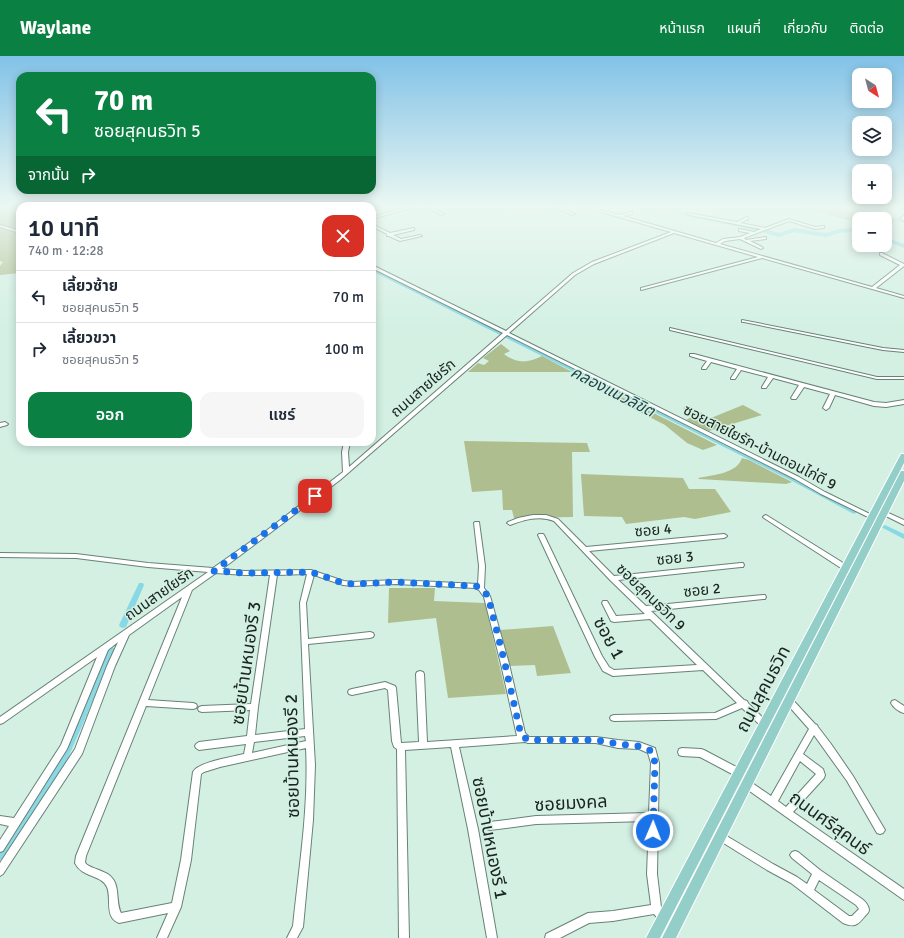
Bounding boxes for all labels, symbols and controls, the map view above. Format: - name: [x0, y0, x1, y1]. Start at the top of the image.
- text: Waylane: [20, 16, 91, 40]
- text: หน้าแรก: [659, 20, 705, 37]
- text: แผนที่: [727, 20, 761, 37]
- text: เกี่ยวกับ: [783, 20, 828, 37]
- text: ติดต่อ: [850, 20, 884, 37]
- north arrow: [852, 68, 892, 108]
- map controls: [852, 68, 892, 252]
- text: 70 m: [94, 84, 153, 118]
- icon: left: [28, 88, 80, 140]
- button: layers: [852, 116, 892, 156]
- text: ซอยสุคนธวิท 5: [94, 120, 201, 142]
- icon: right: [77, 164, 99, 186]
- button: +: [852, 164, 892, 204]
- text: จากนั้น: [28, 166, 69, 184]
- button: −: [852, 212, 892, 252]
- text: 10 นาที: [28, 213, 100, 243]
- button: close: [322, 215, 364, 257]
- text: 740 m · 12:28: [28, 243, 104, 259]
- text: เลี้ยวซ้าย: [62, 277, 118, 295]
- icon: left: [28, 286, 50, 308]
- text: 70 m: [333, 288, 364, 306]
- text: ซอยสุคนธวิท 5: [62, 300, 139, 316]
- text: เลี้ยวขวา: [62, 329, 116, 347]
- icon: right: [28, 338, 50, 360]
- text: 100 m: [324, 340, 364, 358]
- text: ซอยสุคนธวิท 5: [62, 352, 139, 368]
- street label: ถนนสายใยรัก: [387, 355, 459, 421]
- water label: คลองแนวลิขิต: [567, 362, 659, 422]
- button: ออก: [28, 392, 192, 438]
- button: แชร์: [200, 392, 364, 438]
- street label: ซอยสายใยรัก-บ้านดอนไก่ดี 9: [680, 401, 840, 493]
- pin: [298, 479, 332, 513]
- icon: arrive: [304, 485, 326, 507]
- street label: ซอย 4: [634, 519, 672, 541]
- street label: ซอย 3: [656, 547, 694, 569]
- street label: ซอยสุคนธวิท 9: [613, 560, 689, 634]
- street label: ถนนสายใยรัก: [121, 564, 197, 624]
- street label: ซอย 2: [683, 579, 721, 601]
- street label: ซอยบ้านหนองรี 3: [226, 600, 266, 726]
- street label: ซอย 1: [589, 613, 629, 663]
- street label: ถนนสุคนธวิท: [731, 642, 795, 736]
- street label: ซอยบ้านหนองรี 2: [280, 694, 304, 818]
- street label: ซอยบ้านหนองรี 1: [467, 775, 513, 901]
- street label: ถนนศรีสุคนธ์: [785, 786, 875, 860]
- street label: ซอยมงคล: [534, 790, 608, 816]
- position arrow: [632, 810, 674, 852]

